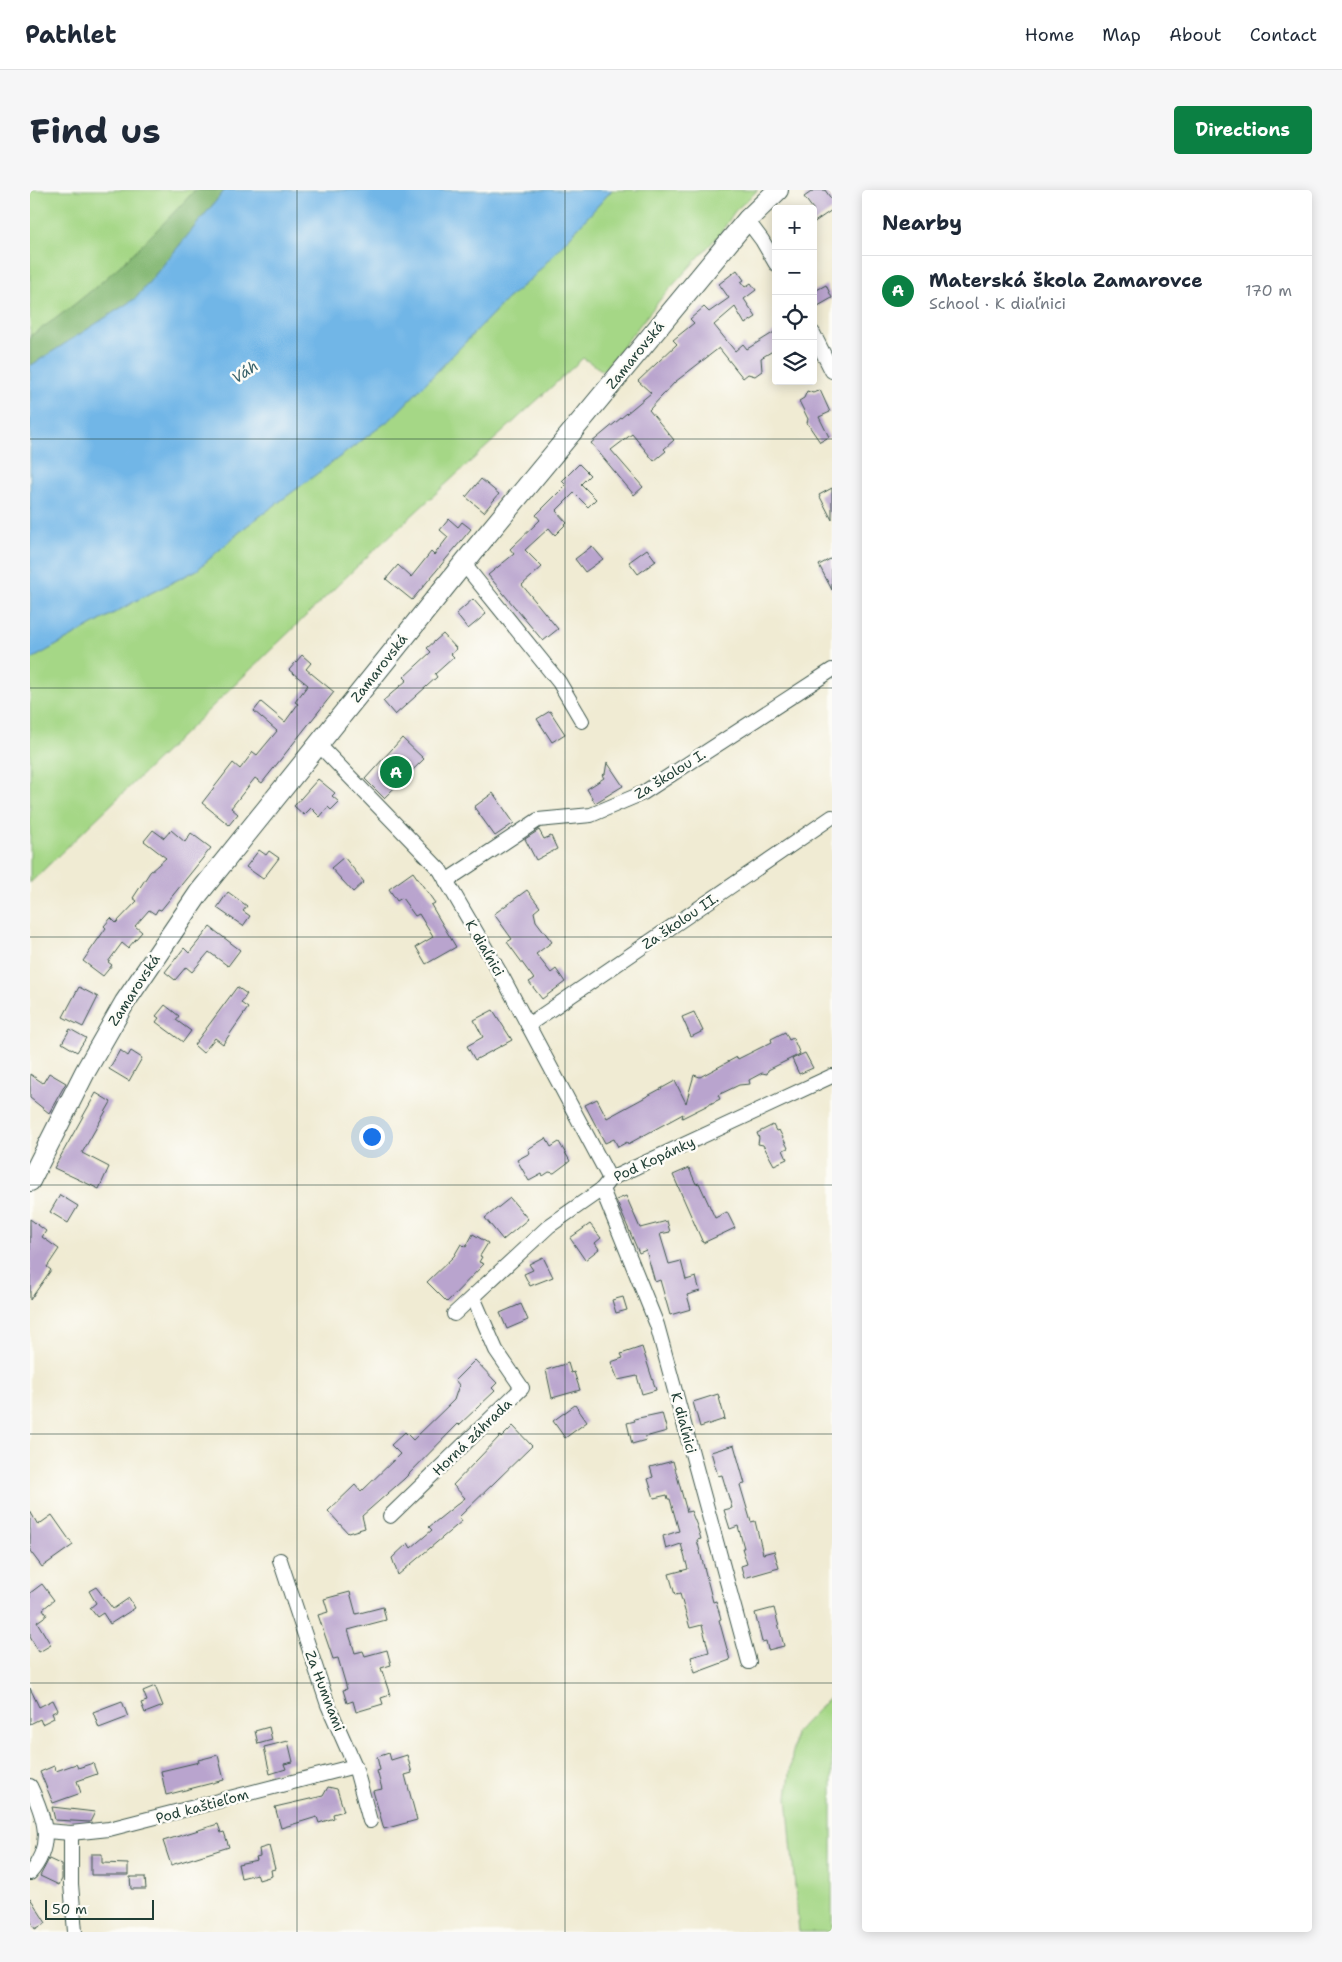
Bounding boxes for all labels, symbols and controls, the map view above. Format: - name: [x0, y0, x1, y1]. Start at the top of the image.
- text: Pathlet: [25, 19, 116, 51]
- text: Home: [1025, 23, 1074, 47]
- text: Map: [1102, 23, 1141, 47]
- text: About: [1169, 23, 1222, 47]
- text: Contact: [1250, 23, 1317, 47]
- button: Directions: [1174, 106, 1312, 154]
- text: Find us: [30, 107, 161, 154]
- map controls: [772, 205, 817, 385]
- button: +: [772, 205, 817, 250]
- text: Nearby: [882, 209, 962, 237]
- button: −: [772, 250, 817, 295]
- text: Materská škola Zamarovce: [929, 268, 1203, 293]
- text: A: [892, 280, 904, 301]
- text: 170 m: [1245, 280, 1292, 301]
- text: School · K diaľnici: [929, 293, 1066, 314]
- button: locate: [772, 295, 817, 340]
- street label: Zamarovská: [602, 317, 668, 393]
- button: layers: [772, 340, 817, 385]
- water label: Váh: [228, 356, 262, 388]
- street label: Zamarovská: [347, 630, 412, 706]
- street label: Za školou I.: [631, 745, 709, 803]
- pin: A: [380, 753, 412, 791]
- street label: Za školou II.: [638, 889, 722, 953]
- street label: K diaľnici: [462, 916, 508, 980]
- street label: Zamarovská: [104, 950, 164, 1029]
- your location: [359, 1124, 385, 1150]
- street label: Pod Kopánky: [610, 1132, 698, 1186]
- street label: K diaľnici: [667, 1391, 701, 1455]
- street label: Horná záhrada: [428, 1394, 516, 1479]
- street label: Za Humnami: [301, 1648, 349, 1734]
- street label: Pod kaštieľom: [154, 1785, 250, 1827]
- scale bar: [45, 1897, 154, 1920]
- text: 50 m: [52, 1900, 87, 1918]

